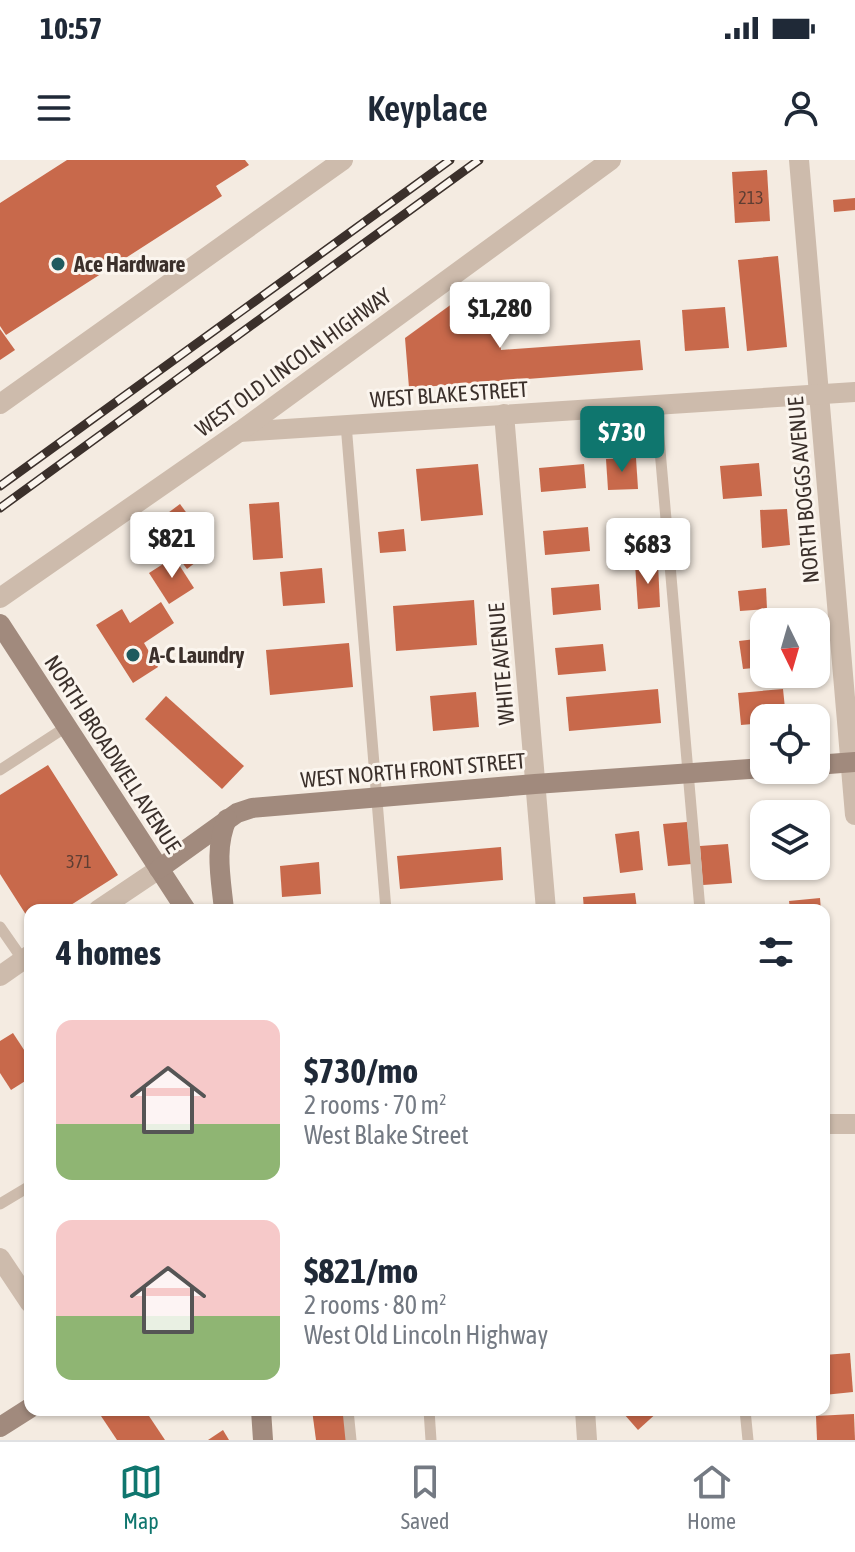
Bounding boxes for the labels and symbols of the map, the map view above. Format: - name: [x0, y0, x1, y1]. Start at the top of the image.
- house number: 213: [738, 187, 764, 208]
- place label: Ace Hardware: [73, 251, 185, 277]
- marker: Ace Hardware: [49, 255, 67, 273]
- street label: WEST OLD LINCOLN HIGHWAY: [190, 282, 396, 442]
- pin: $1,280: [435, 282, 565, 350]
- street label: WEST BLAKE STREET: [369, 375, 529, 412]
- street label: NORTH BOGGS AVENUE: [782, 395, 824, 584]
- pin: $730: [575, 406, 669, 474]
- pin: $821: [125, 512, 219, 580]
- pin: $683: [601, 518, 695, 586]
- street label: WHITE AVENUE: [483, 601, 519, 726]
- north arrow: [750, 608, 830, 688]
- place label: A-C Laundry: [148, 642, 244, 668]
- marker: A-C Laundry: [124, 646, 142, 664]
- street label: NORTH BROADWELL AVENUE: [39, 650, 187, 858]
- street label: WEST NORTH FRONT STREET: [299, 747, 527, 793]
- house number: 371: [66, 851, 92, 872]

